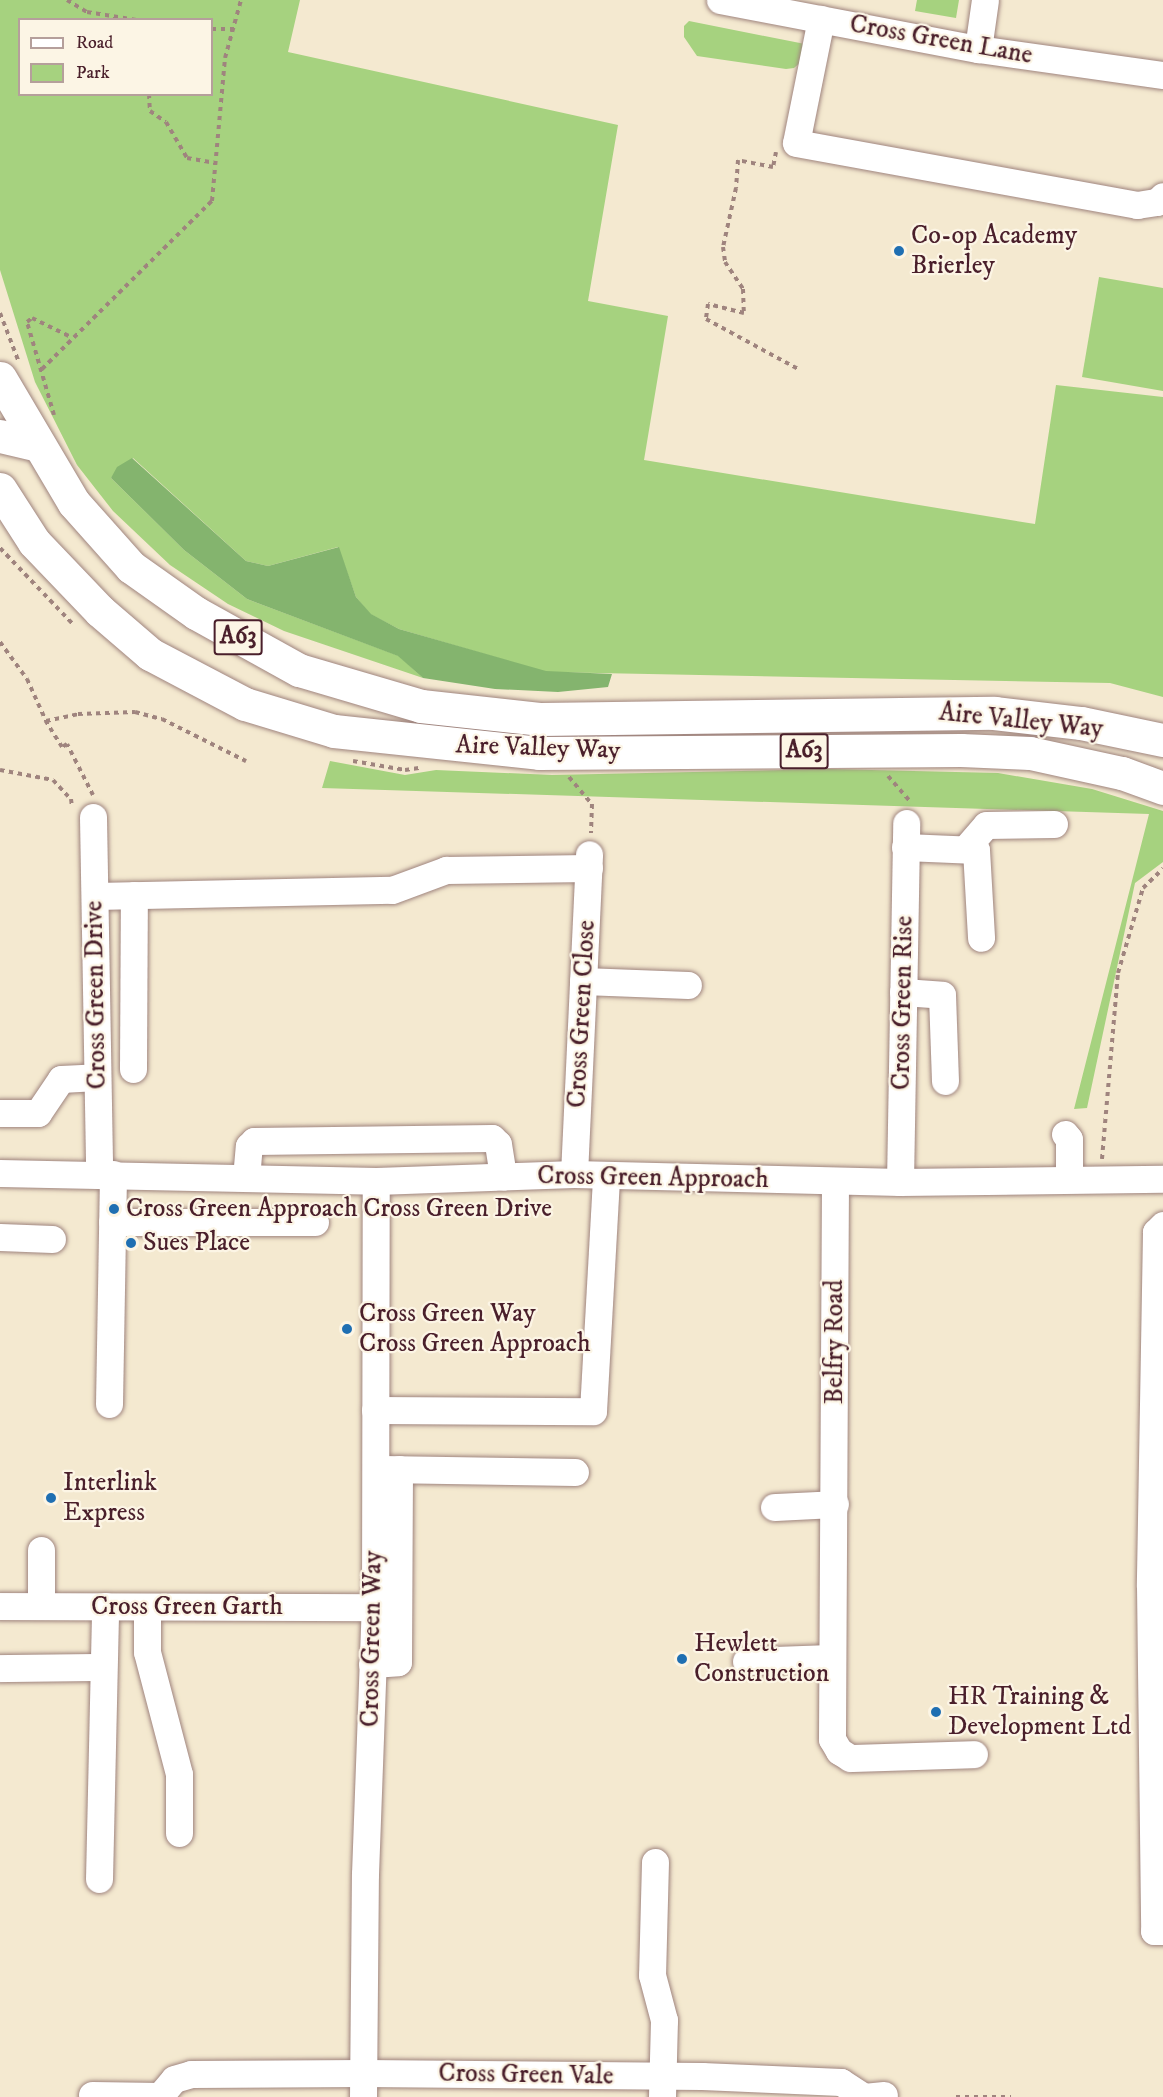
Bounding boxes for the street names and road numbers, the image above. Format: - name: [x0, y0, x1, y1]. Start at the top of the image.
- street label: Cross Green Lane: [847, 9, 1035, 71]
- road number: A63: [212, 616, 264, 658]
- street label: Aire Valley Way: [937, 697, 1105, 745]
- street label: Aire Valley Way: [455, 730, 621, 766]
- road number: A63: [778, 730, 830, 772]
- street label: Cross Green Drive: [79, 900, 113, 1090]
- street label: Cross Green Rise: [886, 916, 920, 1090]
- street label: Cross Green Close: [562, 919, 602, 1109]
- street label: Cross Green Approach: [537, 1160, 769, 1196]
- street label: Belfry Road: [819, 1280, 851, 1404]
- street label: Cross Green Way: [355, 1551, 389, 1727]
- street label: Cross Green Garth: [91, 1591, 283, 1623]
- street label: Cross Green Vale: [438, 2058, 614, 2092]

